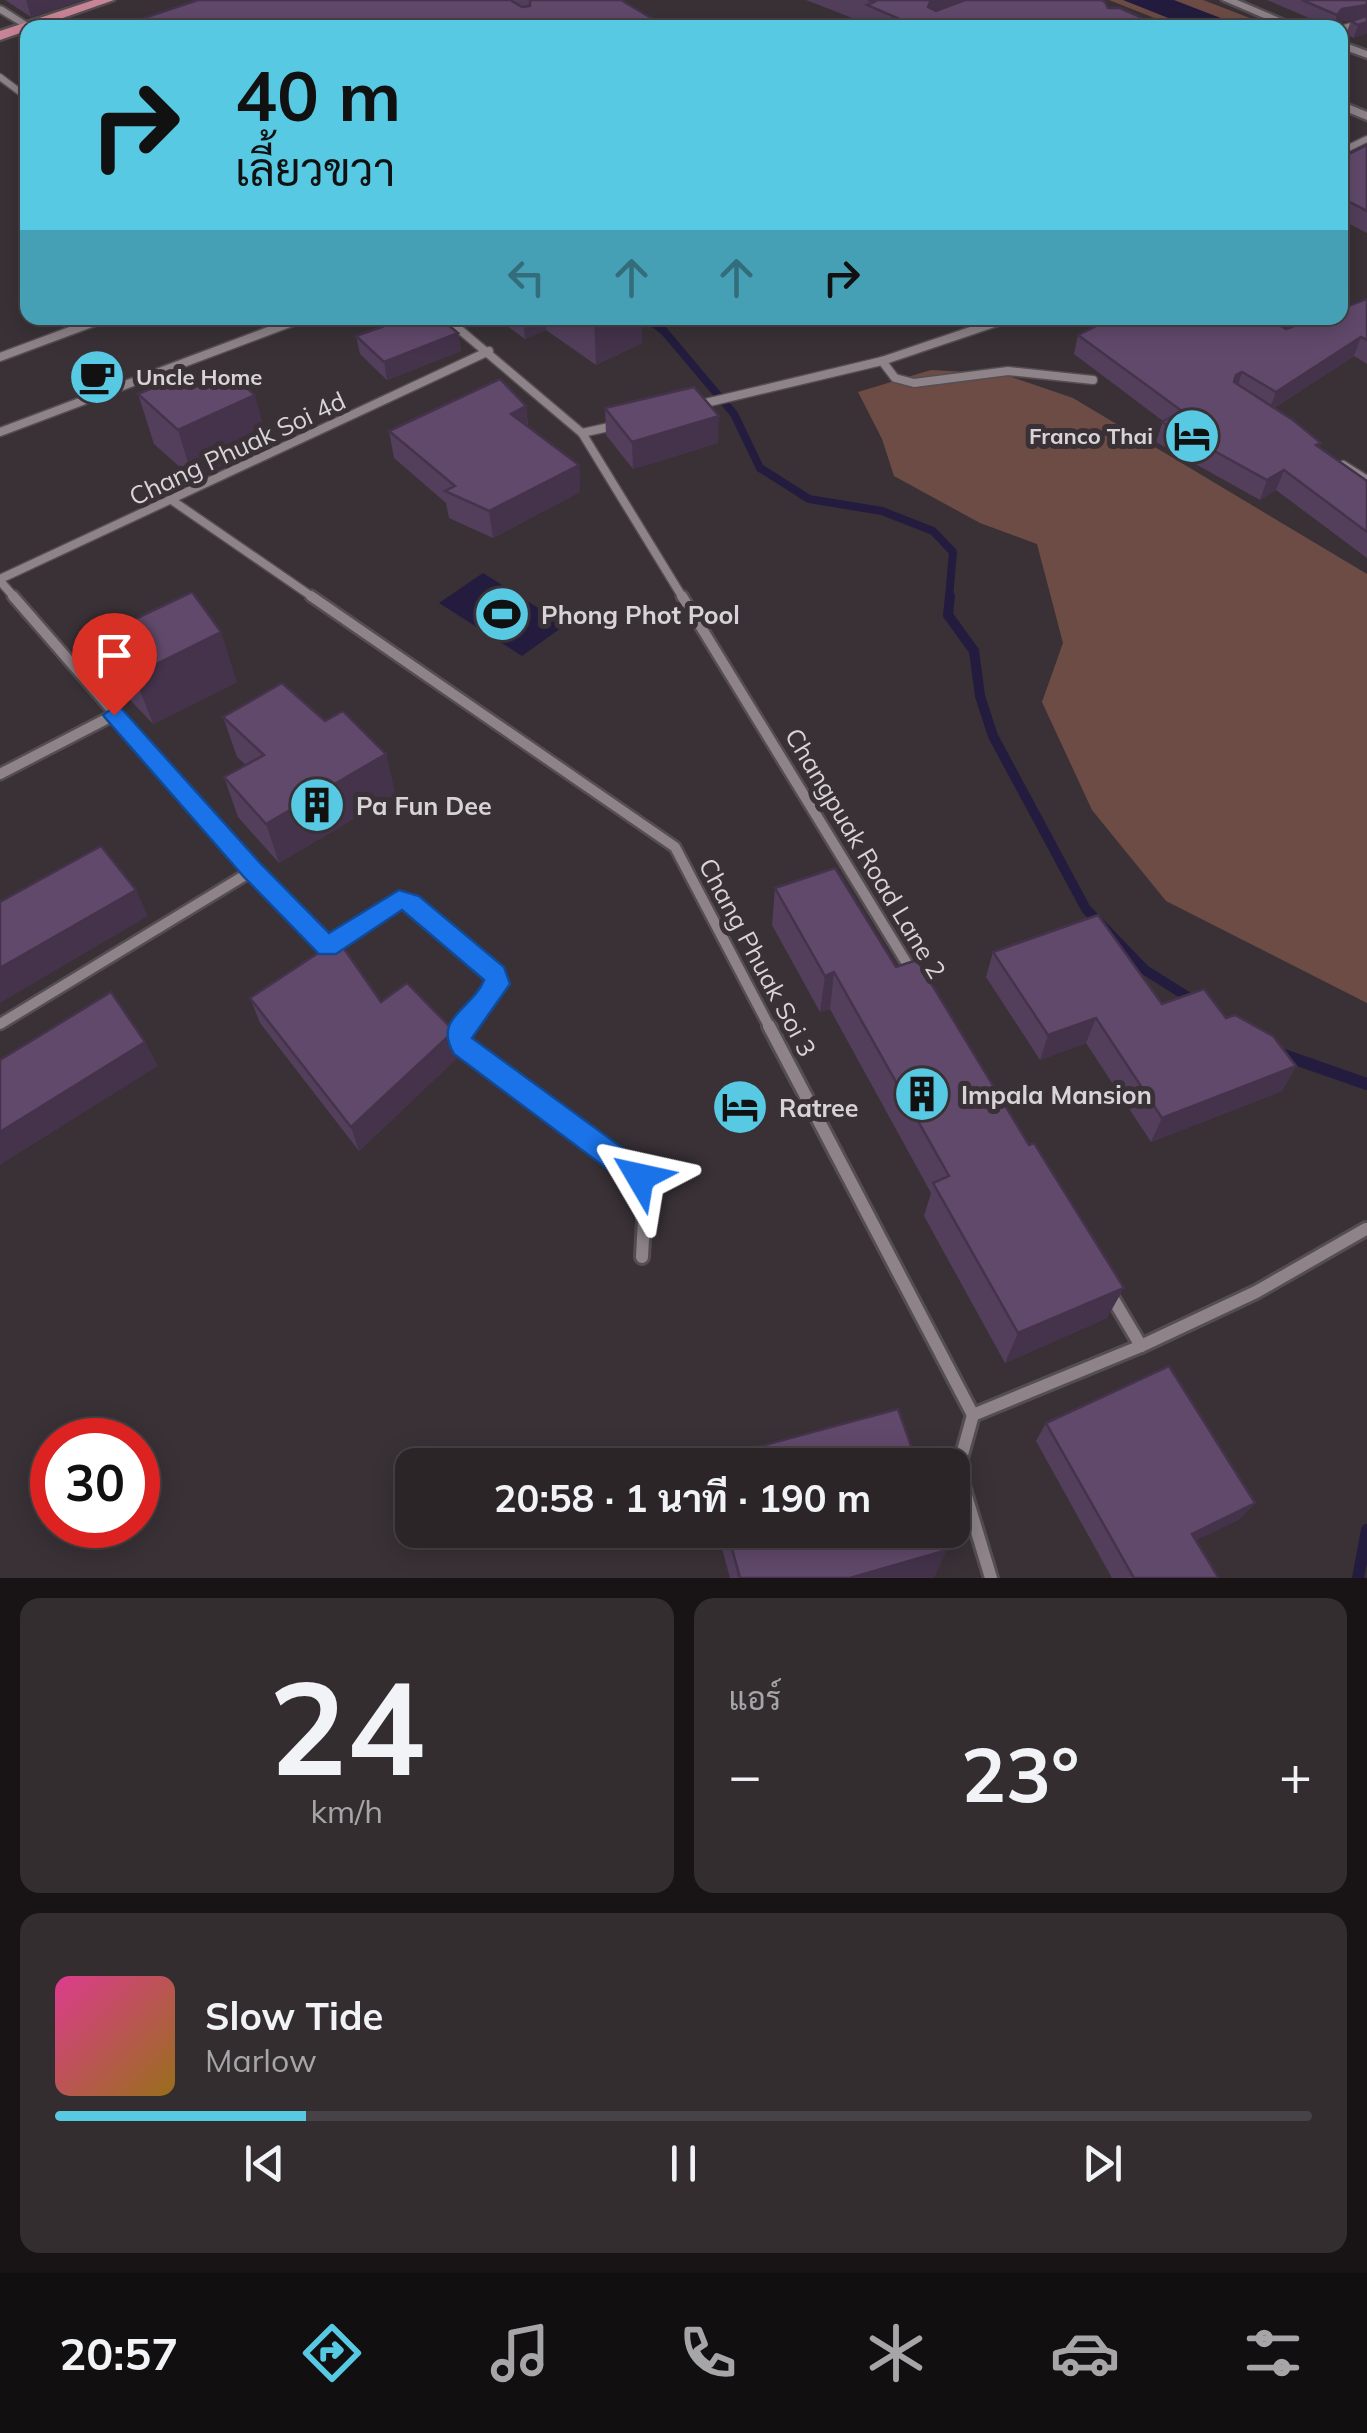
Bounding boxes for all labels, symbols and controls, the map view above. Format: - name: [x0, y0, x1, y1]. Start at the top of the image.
- text: 40 m: [235, 51, 401, 139]
- icon: right: [70, 60, 200, 190]
- text: เลี้ยวขวา: [235, 141, 395, 197]
- icon: left: [499, 250, 554, 305]
- icon: ahead: [604, 250, 659, 305]
- icon: ahead: [709, 250, 764, 305]
- icon: right: [814, 250, 869, 305]
- cafe icon: Uncle Home: [67, 347, 127, 407]
- place label: Uncle Home: [136, 363, 262, 391]
- street label: Chang Phuak Soi 4d: [124, 384, 350, 512]
- hotel icon: Franco Thai: [1162, 406, 1222, 466]
- place label: Franco Thai: [1029, 422, 1153, 450]
- sports icon: Phong Phot Pool: [472, 584, 532, 644]
- place label: Phong Phot Pool: [541, 599, 740, 630]
- pin: [72, 613, 157, 716]
- icon: arrive: [87, 628, 142, 683]
- street label: Changpuak Road Lane 2: [779, 722, 953, 984]
- building icon: Pa Fun Dee: [287, 775, 347, 835]
- place label: Pa Fun Dee: [356, 790, 492, 821]
- street label: Chang Phuak Soi 3: [693, 853, 823, 1061]
- building icon: Impala Mansion: [892, 1064, 952, 1124]
- hotel icon: Ratree: [710, 1077, 770, 1137]
- place label: Impala Mansion: [961, 1079, 1152, 1110]
- place label: Ratree: [779, 1092, 858, 1123]
- position arrow: [588, 1125, 692, 1229]
- speed limit sign: 30: [30, 1418, 160, 1548]
- text: 20:58 · 1 นาที · 190 m: [494, 1474, 871, 1522]
- text: 24: [269, 1644, 425, 1808]
- text: แอร์: [729, 1678, 781, 1718]
- text: 23°: [961, 1727, 1079, 1821]
- text: −: [729, 1740, 762, 1809]
- text: +: [1279, 1740, 1312, 1809]
- text: km/h: [311, 1791, 383, 1831]
- text: Slow Tide: [205, 1992, 383, 2040]
- text: Marlow: [205, 2040, 317, 2080]
- icon: previous: [237, 2136, 292, 2191]
- icon: pause: [656, 2136, 711, 2191]
- icon: next: [1075, 2136, 1130, 2191]
- icon: directions: [297, 2318, 367, 2388]
- icon: music: [485, 2318, 555, 2388]
- icon: phone: [673, 2318, 743, 2388]
- icon: climate: [861, 2318, 931, 2388]
- icon: car: [1050, 2318, 1120, 2388]
- icon: filters: [1238, 2318, 1308, 2388]
- text: 20:57: [59, 2325, 178, 2381]

